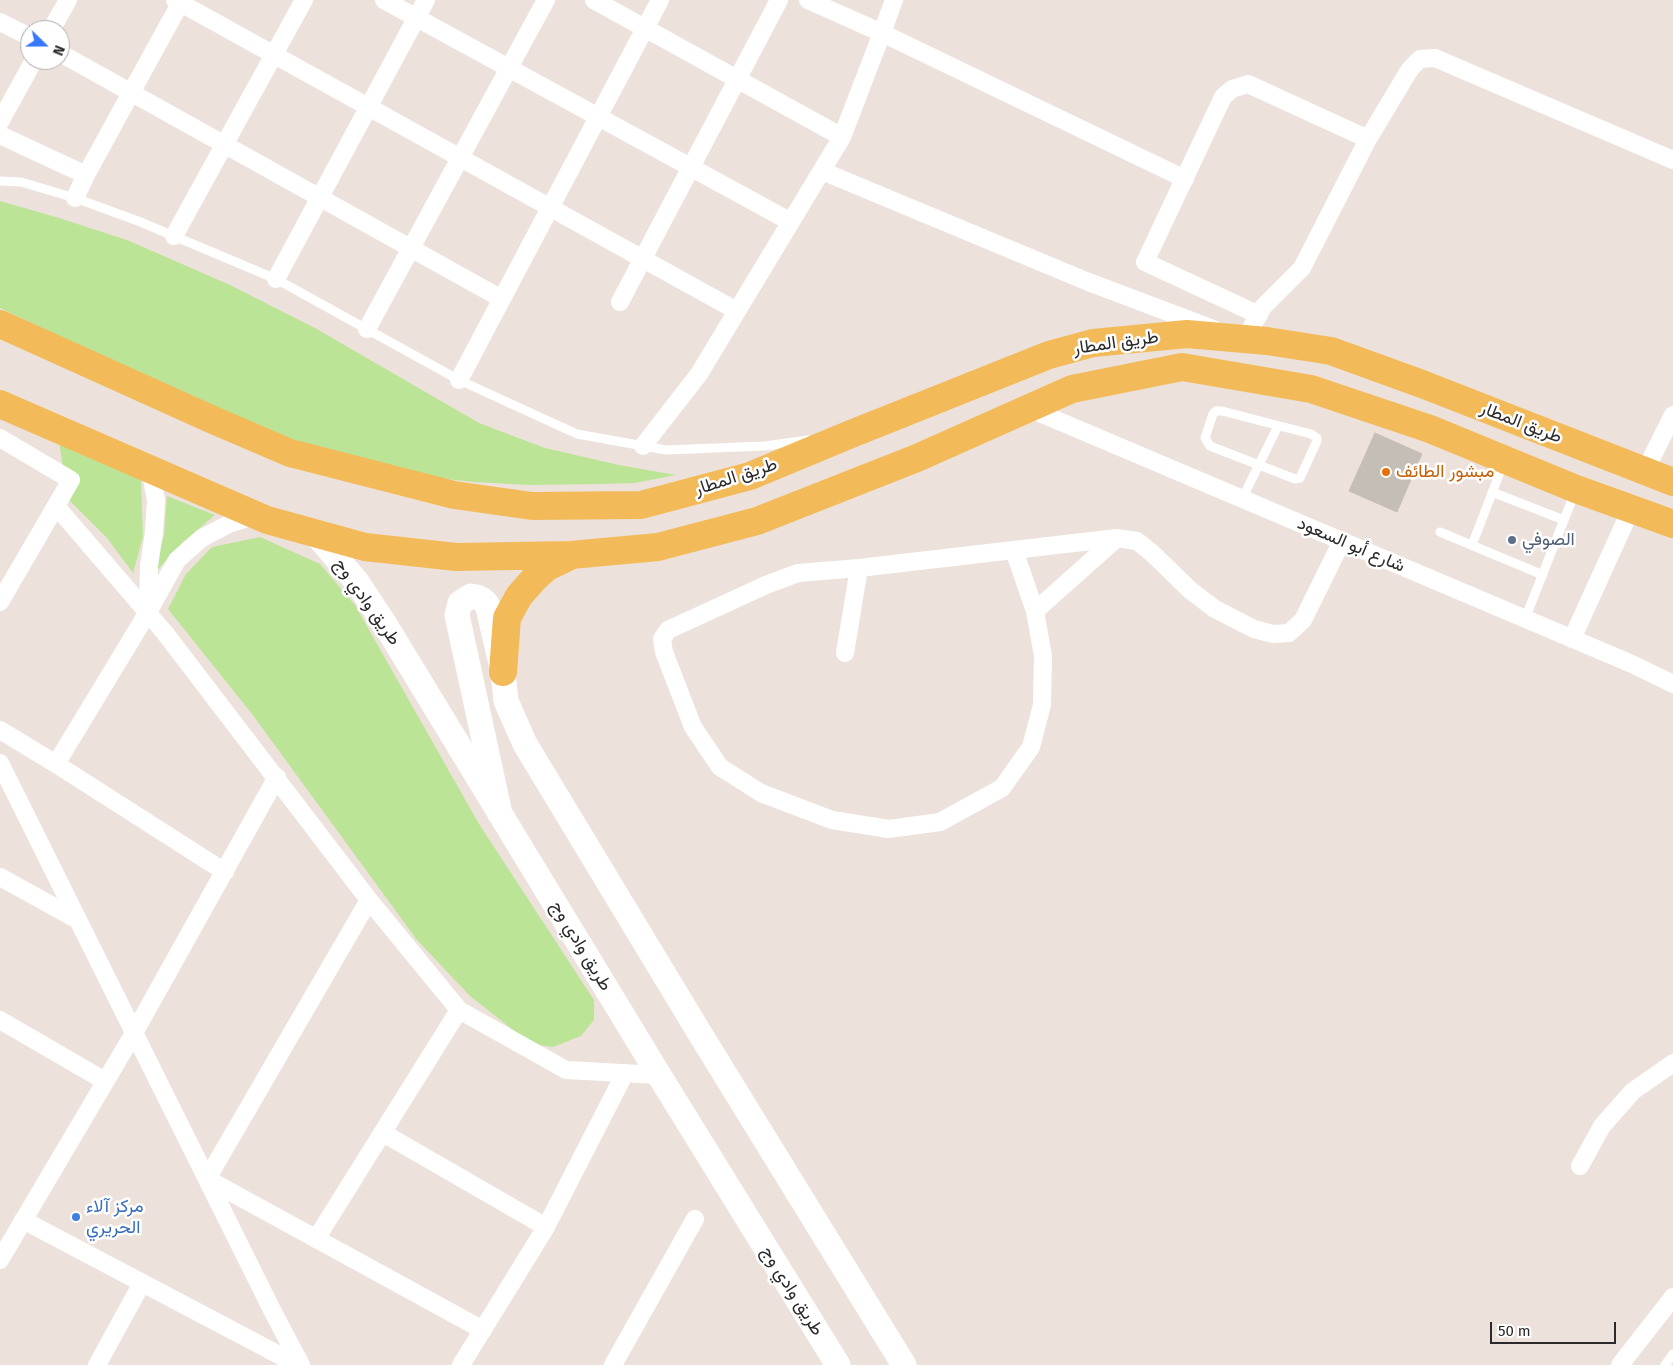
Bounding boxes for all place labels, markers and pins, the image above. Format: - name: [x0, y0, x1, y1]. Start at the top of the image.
- place label: مبشور الطائف: [1396, 461, 1494, 483]
- marker: مبشور الطائف: [1380, 466, 1392, 478]
- place label: الصوفي: [1522, 529, 1575, 551]
- marker: الصوفي: [1506, 534, 1518, 546]
- place label: مركز آلاء الحريري: [86, 1196, 143, 1238]
- marker: مركز آلاء الحريري: [70, 1211, 82, 1223]

